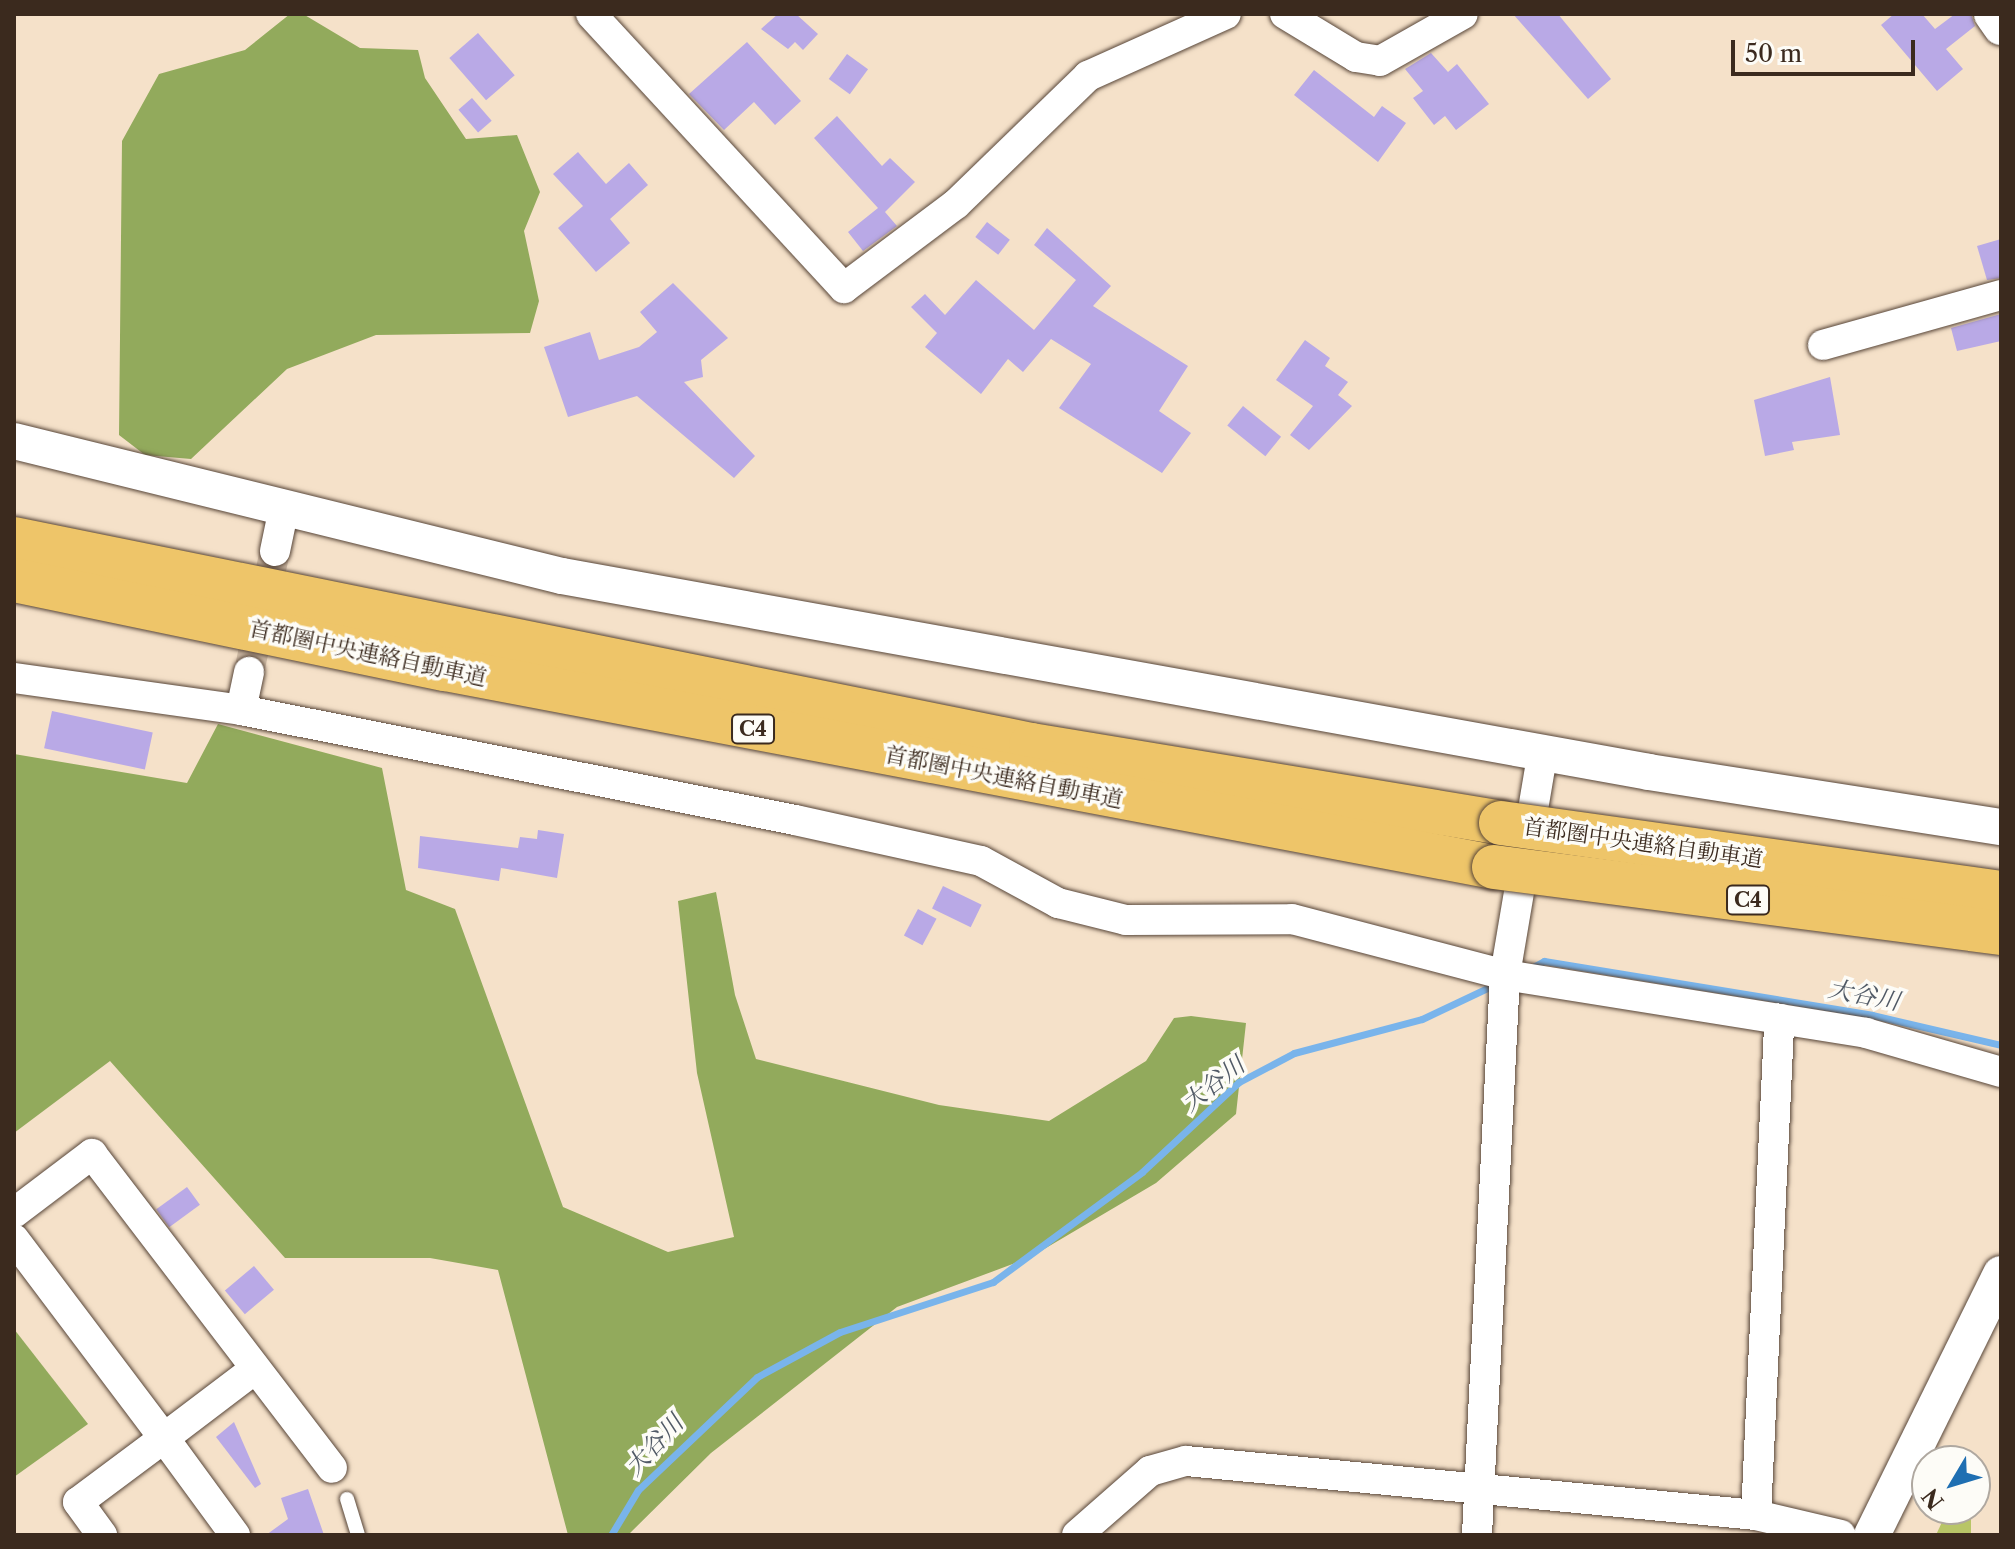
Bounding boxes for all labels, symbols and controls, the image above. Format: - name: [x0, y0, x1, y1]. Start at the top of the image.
- scale bar: [1735, 24, 1919, 74]
- text: 50 m: [1745, 39, 1802, 68]
- street label: 首都圏中央連絡自動車道: [247, 615, 489, 691]
- road number: C4: [731, 713, 775, 745]
- street label: 首都圏中央連絡自動車道: [883, 741, 1125, 813]
- street label: 首都圏中央連絡自動車道: [1521, 813, 1765, 873]
- road number: C4: [1726, 884, 1770, 916]
- water label: 大谷川: [1826, 974, 1902, 1016]
- water label: 大谷川: [1176, 1050, 1250, 1118]
- water label: 大谷川: [619, 1409, 689, 1481]
- north arrow: [1911, 1445, 1991, 1525]
- text: N: [1917, 1483, 1950, 1515]

